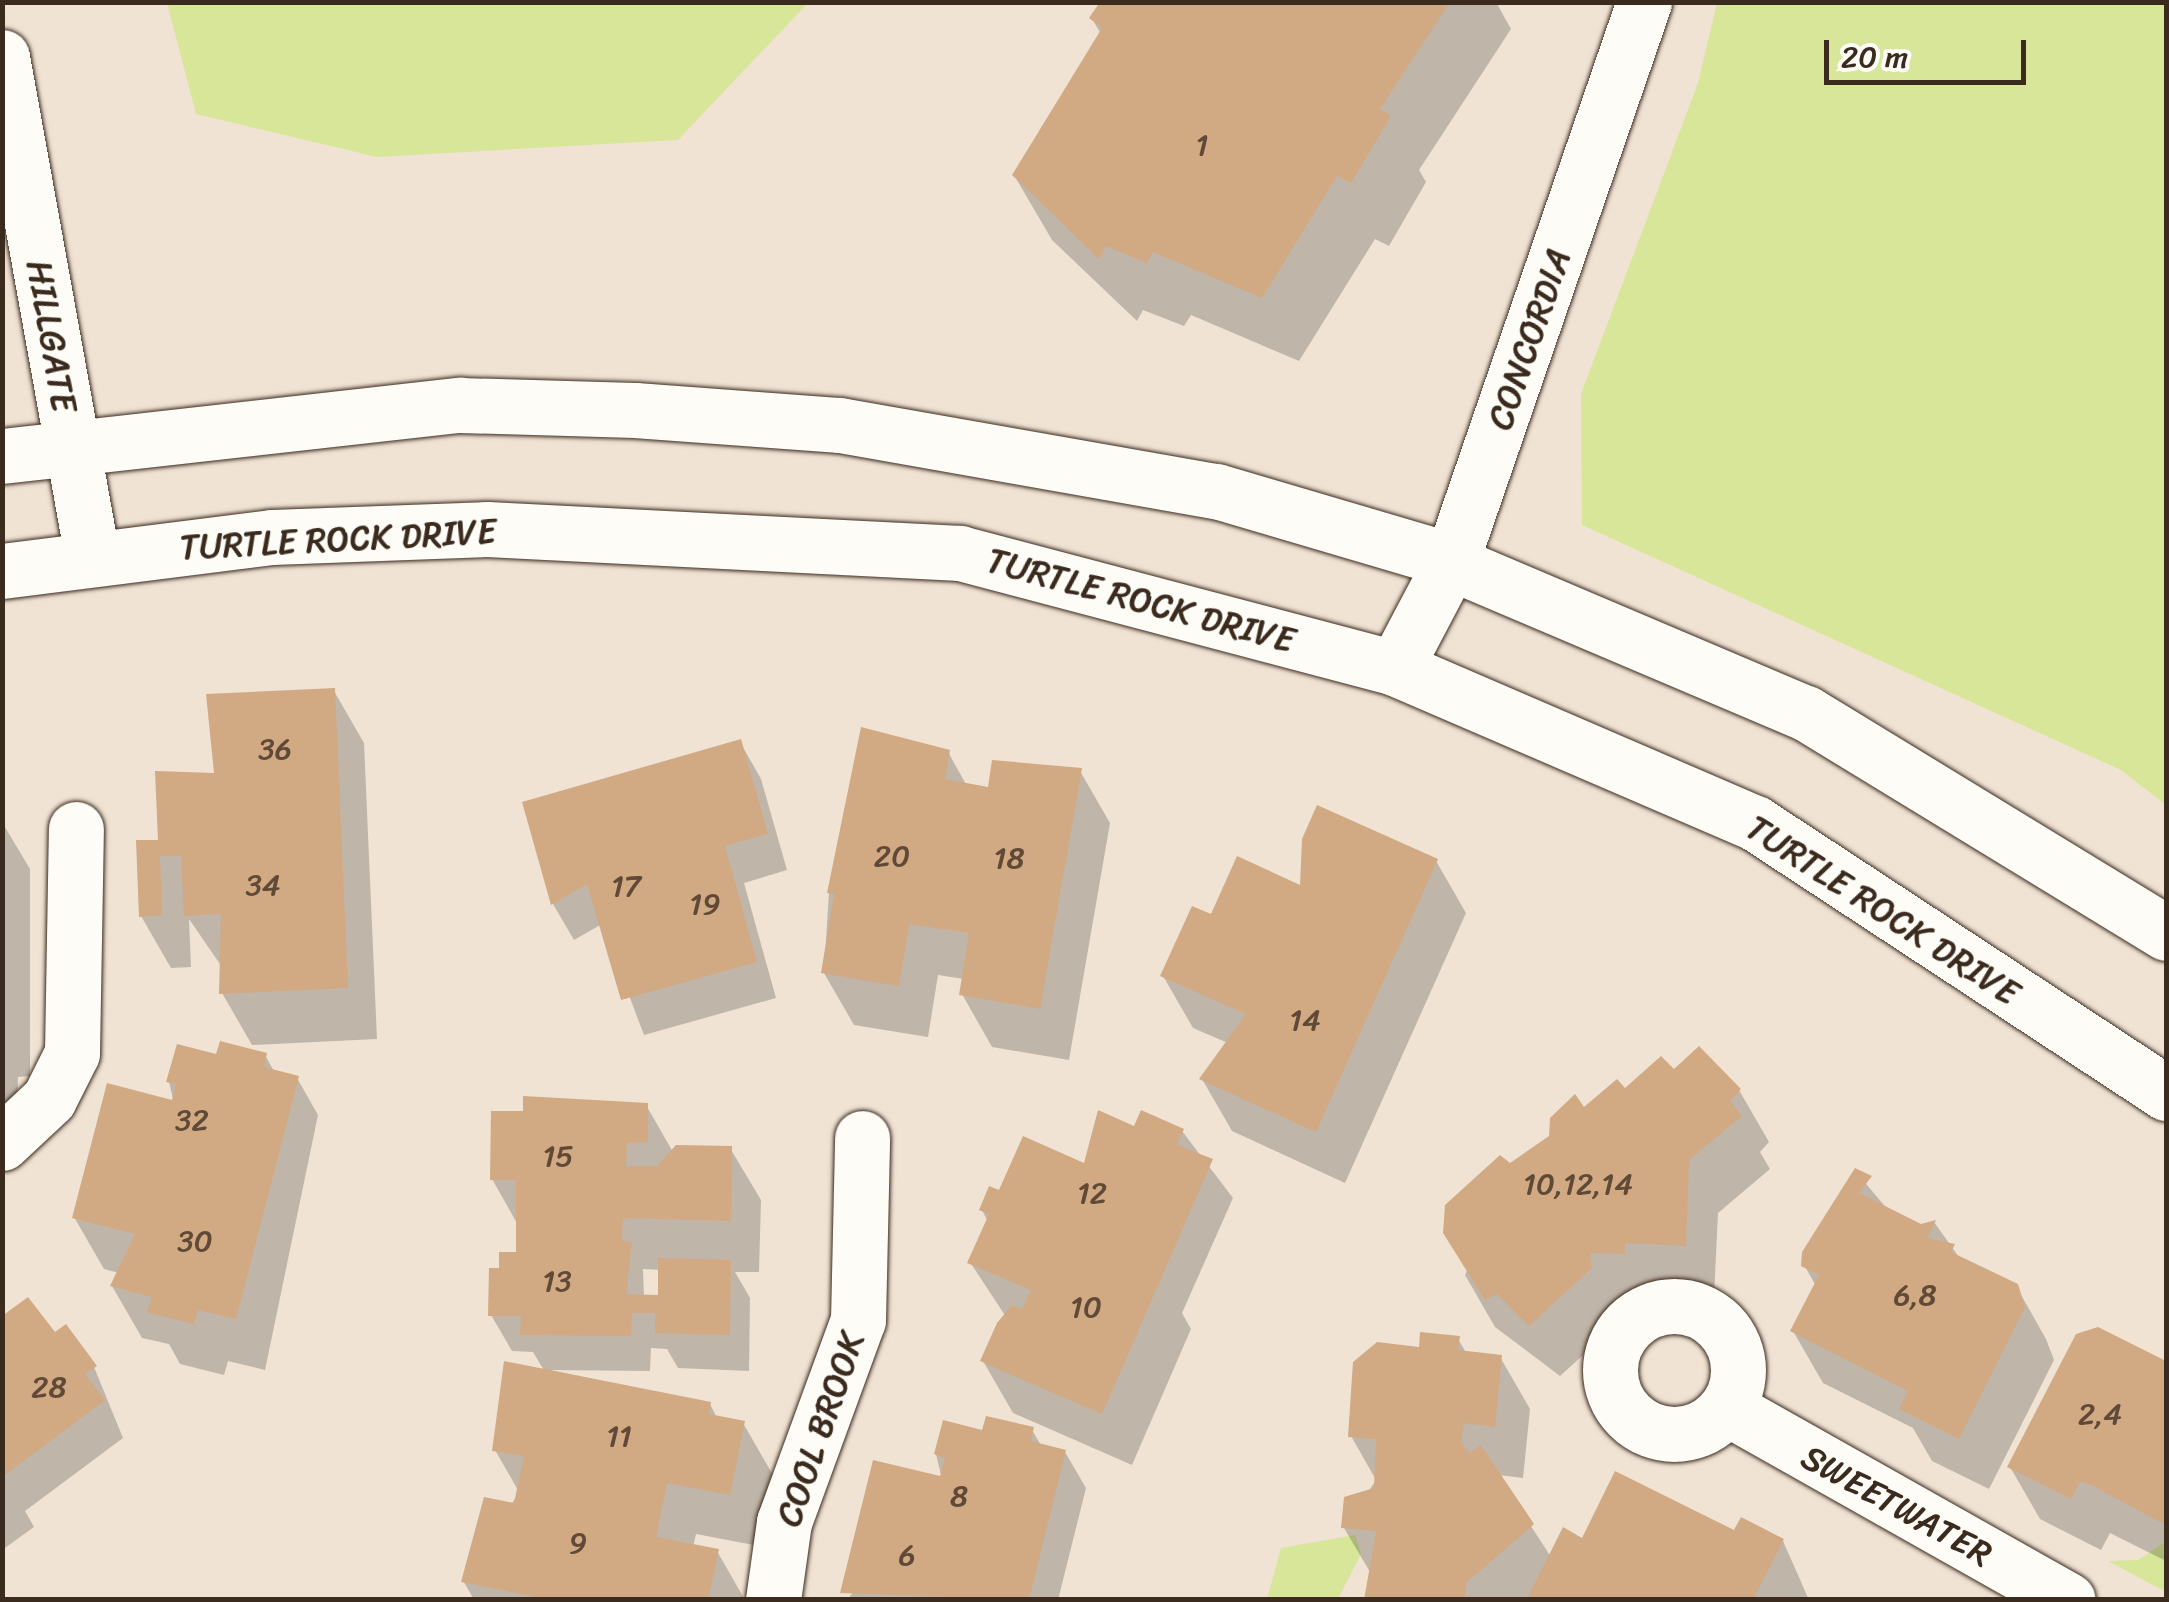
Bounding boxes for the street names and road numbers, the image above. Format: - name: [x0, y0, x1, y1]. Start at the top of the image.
- street label: CONCORDIA: [1478, 243, 1580, 435]
- street label: HILLGATE: [18, 257, 86, 415]
- street label: TURTLE ROCK DRIVE: [178, 510, 498, 568]
- street label: TURTLE ROCK DRIVE: [982, 539, 1300, 661]
- street label: TURTLE ROCK DRIVE: [1738, 806, 2028, 1014]
- street label: COOL BROOK: [767, 1327, 873, 1531]
- street label: SWEETWATER: [1794, 1435, 2000, 1575]

